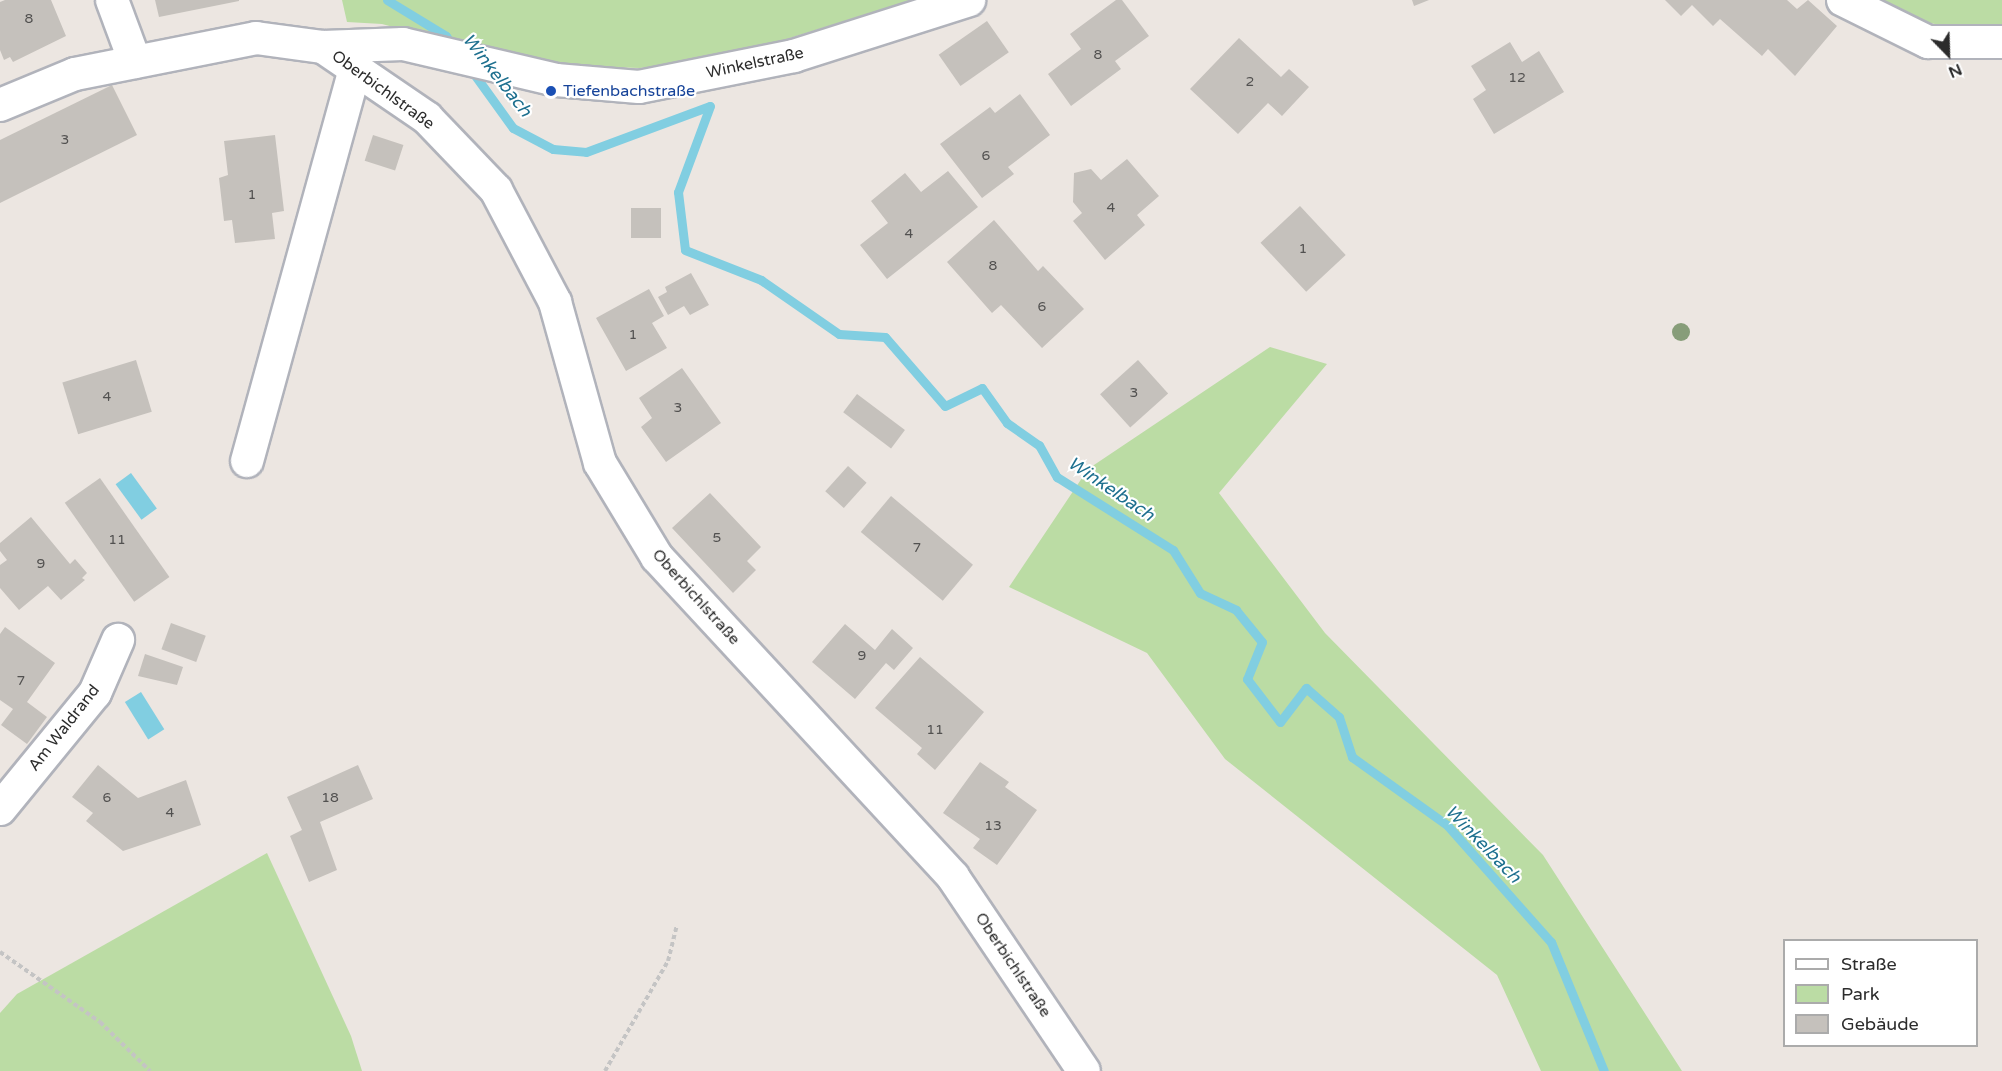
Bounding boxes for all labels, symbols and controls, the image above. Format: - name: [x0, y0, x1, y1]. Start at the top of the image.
- house number: 8: [25, 11, 33, 27]
- north arrow: [1918, 24, 1978, 84]
- water label: Winkelbach: [458, 29, 536, 121]
- street label: Winkelstraße: [705, 43, 805, 83]
- street label: Oberbichlstraße: [328, 46, 438, 134]
- house number: 8: [1094, 47, 1102, 63]
- text: N: [1945, 59, 1965, 82]
- house number: 12: [1508, 70, 1526, 86]
- house number: 2: [1246, 74, 1254, 90]
- place label: Tiefenbachstraße: [563, 81, 695, 101]
- marker: Tiefenbachstraße: [544, 84, 558, 98]
- house number: 3: [61, 132, 69, 148]
- house number: 6: [982, 148, 990, 164]
- house number: 1: [248, 187, 256, 203]
- house number: 4: [1107, 200, 1115, 216]
- house number: 4: [905, 226, 913, 242]
- house number: 1: [1299, 241, 1307, 257]
- house number: 8: [989, 258, 997, 274]
- house number: 6: [1038, 299, 1046, 315]
- house number: 1: [629, 327, 637, 343]
- house number: 3: [1130, 385, 1138, 401]
- house number: 4: [103, 389, 111, 405]
- house number: 3: [674, 400, 682, 416]
- water label: Winkelbach: [1064, 452, 1158, 526]
- house number: 5: [713, 530, 721, 546]
- house number: 11: [108, 532, 126, 548]
- house number: 7: [913, 540, 921, 556]
- street label: Oberbichlstraße: [648, 545, 744, 649]
- house number: 9: [37, 556, 45, 572]
- house number: 9: [858, 648, 866, 664]
- house number: 7: [17, 673, 25, 689]
- street label: Am Waldrand: [24, 681, 104, 775]
- house number: 11: [926, 722, 944, 738]
- house number: 6: [103, 790, 111, 806]
- house number: 18: [321, 790, 339, 806]
- water label: Winkelbach: [1441, 801, 1525, 887]
- house number: 4: [166, 805, 174, 821]
- house number: 13: [984, 818, 1002, 834]
- street label: Oberbichlstraße: [971, 909, 1055, 1021]
- legend: [1783, 939, 1978, 1047]
- text: Straße: [1841, 953, 1897, 975]
- text: Park: [1841, 983, 1879, 1005]
- text: Gebäude: [1841, 1013, 1919, 1035]

